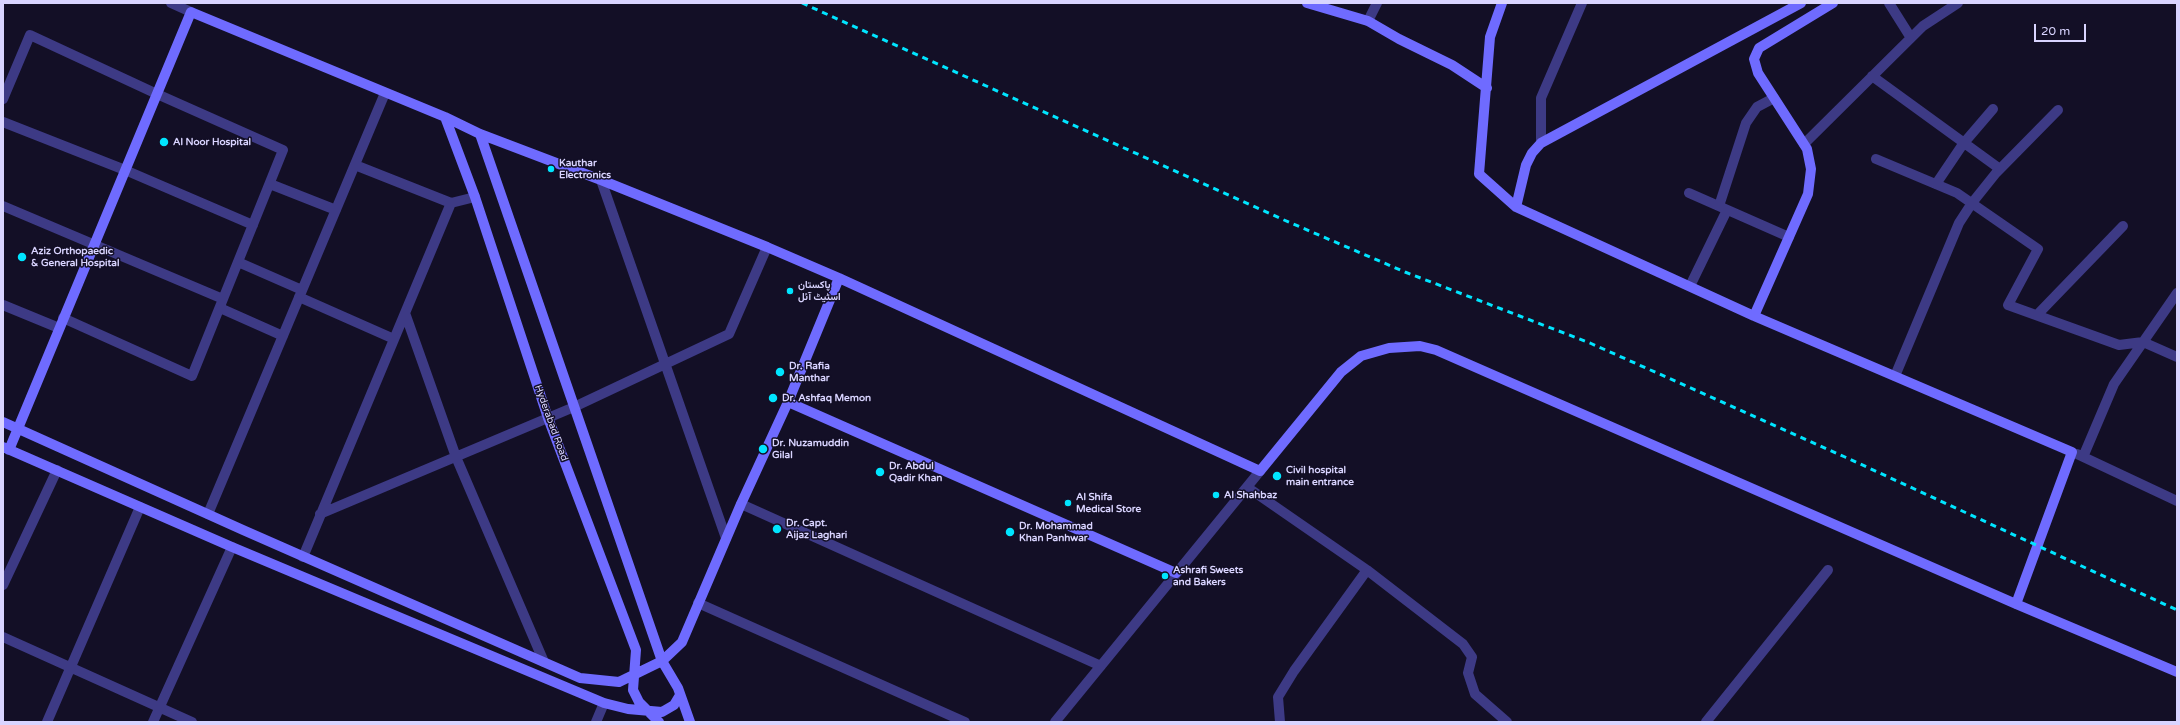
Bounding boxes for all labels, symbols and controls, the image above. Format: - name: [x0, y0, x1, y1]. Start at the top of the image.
- scale bar: [2036, 16, 2088, 42]
- text: 20 m: [2041, 24, 2070, 38]
- marker: Al Noor Hospital: [158, 136, 170, 148]
- place label: Al Noor Hospital: [173, 136, 251, 148]
- place label: Kauthar Electronics: [559, 157, 611, 180]
- marker: Kauthar Electronics: [546, 164, 556, 174]
- place label: Aziz Orthopaedic & General Hospital: [31, 245, 119, 268]
- marker: Aziz Orthopaedic & General Hospital: [16, 251, 28, 263]
- place label: پاکستان اسٹیٹ آئل: [798, 279, 841, 302]
- marker: پاکستان اسٹیٹ آئل: [785, 286, 795, 296]
- place label: Dr. Rafia Manthar: [789, 360, 830, 384]
- marker: Dr. Rafia Manthar: [774, 366, 786, 378]
- street label: Hyderabad Road: [532, 383, 570, 463]
- marker: Dr. Ashfaq Memon: [767, 392, 779, 404]
- place label: Dr. Ashfaq Memon: [782, 392, 871, 404]
- place label: Dr. Nuzamuddin Gilal: [772, 437, 849, 460]
- marker: Dr. Nuzamuddin Gilal: [757, 443, 769, 455]
- place label: Dr. Abdul Qadir Khan: [889, 460, 942, 484]
- place label: Civil hospital main entrance: [1286, 464, 1354, 488]
- marker: Dr. Abdul Qadir Khan: [874, 466, 886, 478]
- marker: Civil hospital main entrance: [1271, 470, 1283, 482]
- place label: Al Shahbaz: [1224, 489, 1277, 501]
- marker: Al Shahbaz: [1211, 490, 1221, 500]
- place label: Al Shifa Medical Store: [1076, 491, 1141, 514]
- marker: Al Shifa Medical Store: [1063, 498, 1073, 508]
- place label: Dr. Capt. Aijaz Laghari: [786, 517, 847, 540]
- place label: Dr. Mohammad Khan Panhwar: [1019, 520, 1093, 544]
- marker: Dr. Capt. Aijaz Laghari: [771, 523, 783, 535]
- marker: Dr. Mohammad Khan Panhwar: [1004, 526, 1016, 538]
- place label: Ashrafi Sweets and Bakers: [1173, 564, 1243, 588]
- marker: Ashrafi Sweets and Bakers: [1160, 571, 1170, 581]

